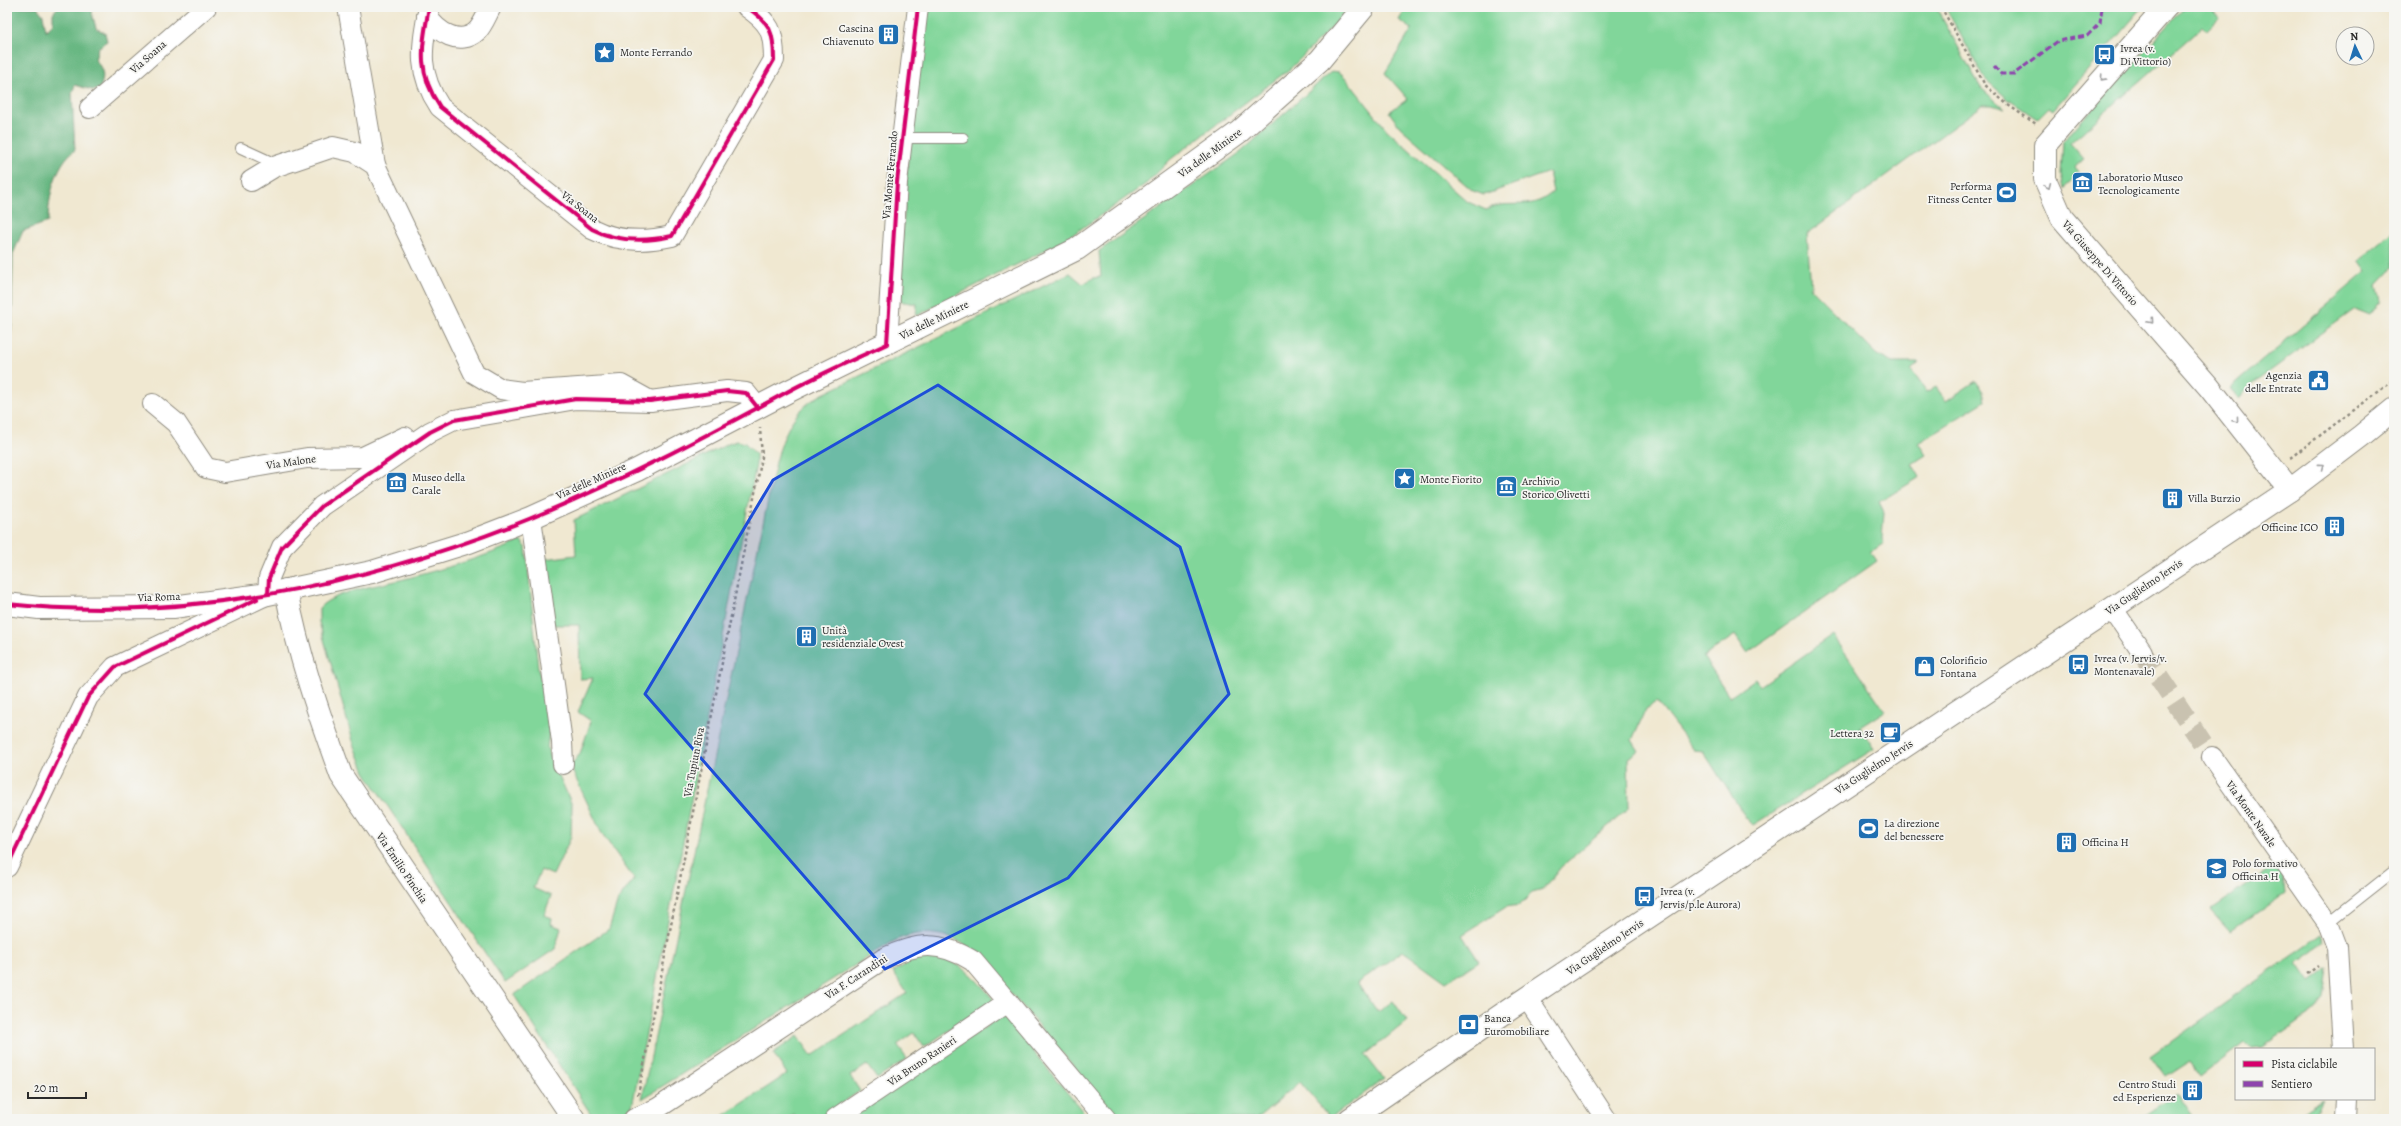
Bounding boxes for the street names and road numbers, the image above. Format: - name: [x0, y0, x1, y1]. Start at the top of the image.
- street label: Via Soana: [126, 36, 170, 78]
- street label: Via delle Miniere: [1174, 125, 1245, 182]
- street label: Via Monte Ferrando: [879, 130, 901, 221]
- street label: Via Soana: [557, 187, 603, 227]
- street label: Via Giuseppe Di Vittorio: [2058, 216, 2142, 309]
- street label: Via delle Miniere: [896, 297, 971, 344]
- street label: Via Malone: [264, 451, 317, 473]
- street label: Via delle Miniere: [553, 459, 629, 504]
- street label: Via Guglielmo Jervis: [2102, 556, 2186, 619]
- street label: Via Roma: [136, 589, 182, 605]
- street label: Via Tupiun Riva: [680, 725, 708, 799]
- street label: Via Guglielmo Jervis: [1831, 736, 1916, 798]
- street label: Via Monte Navale: [2222, 777, 2280, 850]
- street label: Via Emilio Pinchia: [372, 829, 432, 907]
- street label: Via Guglielmo Jervis: [1563, 916, 1647, 979]
- street label: Via F. Carandini: [821, 951, 890, 1003]
- street label: Via Bruno Ranieri: [884, 1032, 959, 1090]

